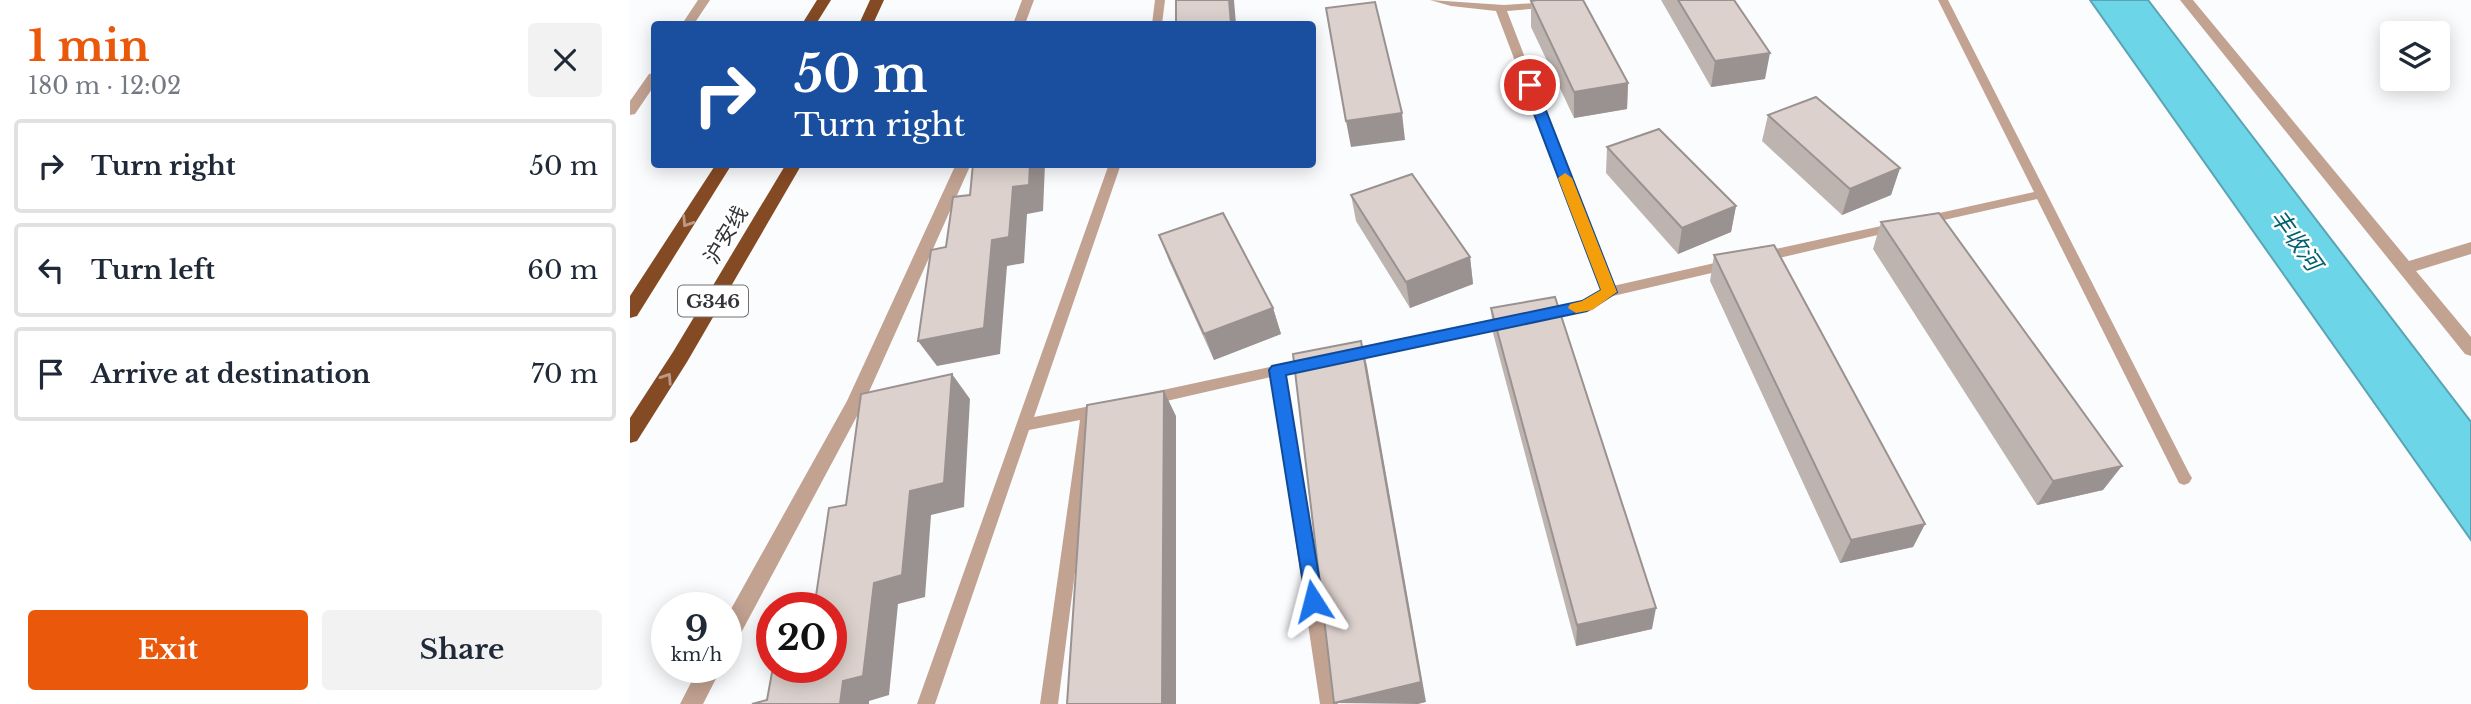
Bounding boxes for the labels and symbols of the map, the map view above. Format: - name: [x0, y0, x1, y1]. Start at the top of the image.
- pin: [1500, 55, 1560, 115]
- street label: 沪安线: [699, 201, 753, 269]
- water label: 丰收河: [2264, 204, 2330, 279]
- one-way arrow: [683, 214, 696, 227]
- road number: G346: [678, 286, 748, 316]
- one-way arrow: [658, 372, 671, 385]
- position arrow: [1276, 564, 1350, 638]
- speed limit sign: 20: [756, 592, 847, 683]

